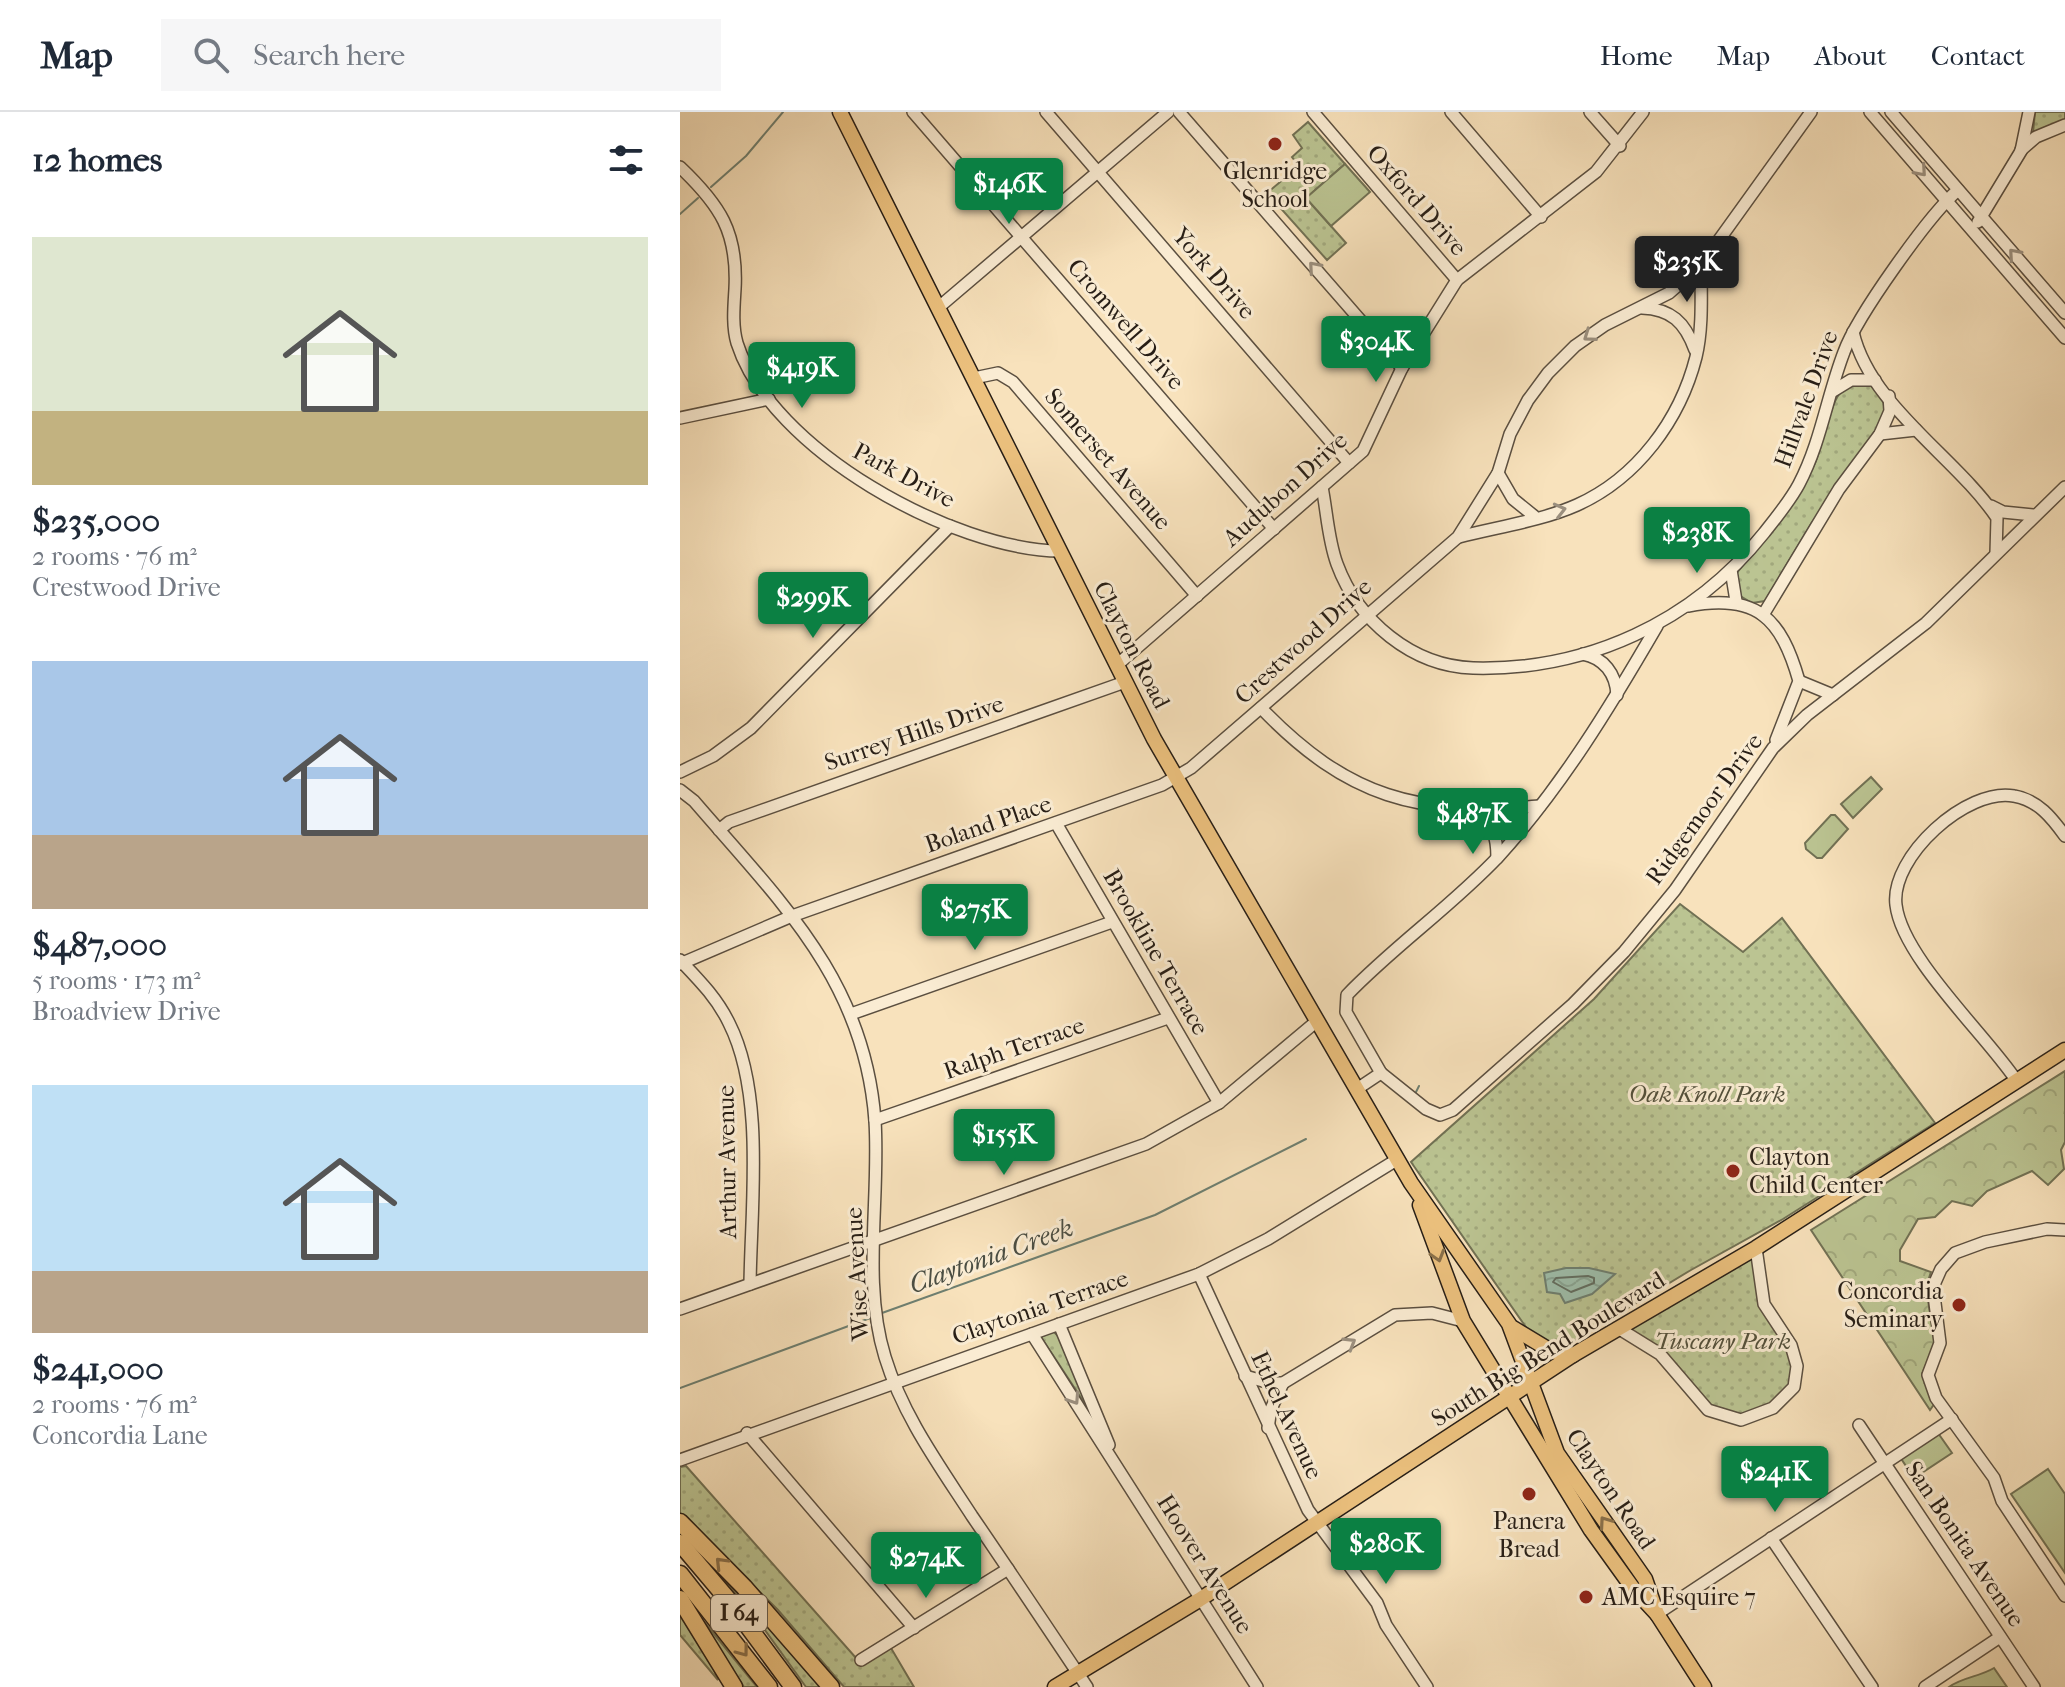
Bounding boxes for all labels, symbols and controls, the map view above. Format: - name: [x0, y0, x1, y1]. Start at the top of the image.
- search box: [161, 19, 721, 91]
- text: Map: [40, 33, 113, 78]
- icon: search: [189, 33, 233, 77]
- text: Search here: [253, 38, 405, 73]
- text: Home: [1600, 39, 1673, 72]
- text: Map: [1717, 39, 1770, 72]
- text: About: [1814, 39, 1887, 72]
- text: Contact: [1931, 39, 2025, 72]
- marker: Glenridge School: [1266, 135, 1284, 153]
- icon: filters: [604, 138, 648, 182]
- street label: Oxford Drive: [1361, 139, 1473, 261]
- text: 12 homes: [32, 140, 162, 180]
- place label: Glenridge School: [1223, 157, 1327, 213]
- pin: $146K: [953, 158, 1065, 226]
- one-way arrow: [1911, 162, 1925, 176]
- text: $146K: [973, 168, 1045, 199]
- street label: York Drive: [1166, 221, 1261, 325]
- pin: $235K: [1631, 236, 1743, 304]
- text: $235K: [1653, 246, 1721, 277]
- one-way arrow: [2009, 248, 2024, 263]
- street label: Cromwell Drive: [1062, 253, 1190, 395]
- one-way arrow: [1309, 262, 1324, 277]
- icon: home: [268, 289, 412, 433]
- pin: $304K: [1320, 316, 1432, 384]
- text: $304K: [1339, 326, 1413, 357]
- one-way arrow: [1583, 326, 1597, 341]
- street label: Hillvale Drive: [1768, 326, 1844, 471]
- pin: $419K: [746, 342, 858, 410]
- text: $419K: [766, 352, 838, 383]
- street label: Somerset Avenue: [1039, 383, 1177, 536]
- street label: Audubon Drive: [1216, 426, 1353, 553]
- street label: Park Drive: [848, 436, 960, 514]
- text: $235,000: [32, 501, 160, 541]
- one-way arrow: [1553, 502, 1567, 519]
- pin: $238K: [1641, 507, 1753, 575]
- text: $238K: [1662, 517, 1732, 548]
- text: 2 rooms · 76 m²: [32, 541, 197, 572]
- text: Crestwood Drive: [32, 572, 221, 603]
- pin: $299K: [757, 572, 869, 640]
- street label: Crestwood Drive: [1229, 572, 1377, 710]
- street label: Clayton Road: [1088, 577, 1177, 714]
- text: $299K: [776, 582, 850, 613]
- street label: Surrey Hills Drive: [821, 689, 1007, 777]
- icon: home: [268, 713, 412, 857]
- street label: Ridgemoor Drive: [1640, 728, 1768, 890]
- pin: $487K: [1417, 788, 1529, 856]
- street label: Boland Place: [921, 789, 1055, 859]
- text: $487K: [1436, 798, 1510, 829]
- street label: Brookline Terrace: [1097, 864, 1215, 1040]
- pin: $275K: [919, 884, 1031, 952]
- text: $275K: [940, 894, 1010, 925]
- text: $487,000: [32, 925, 167, 965]
- text: 5 rooms · 173 m²: [32, 965, 201, 996]
- text: Broadview Drive: [32, 996, 221, 1027]
- street label: Ralph Terrace: [940, 1011, 1088, 1085]
- park label: Oak Knoll Park: [1628, 1080, 1786, 1108]
- street label: Arthur Avenue: [712, 1085, 742, 1240]
- pin: $155K: [948, 1109, 1060, 1177]
- text: $155K: [972, 1119, 1036, 1150]
- icon: home: [268, 1137, 412, 1281]
- place label: Clayton Child Center: [1749, 1143, 1884, 1199]
- marker: Clayton Child Center: [1724, 1162, 1742, 1180]
- street label: Wise Avenue: [840, 1206, 875, 1343]
- water label: Claytonia Creek: [905, 1212, 1077, 1300]
- one-way arrow: [1429, 1248, 1445, 1262]
- street label: Claytonia Terrace: [948, 1264, 1132, 1350]
- street label: South Big Bend Boulevard: [1426, 1265, 1671, 1432]
- place label: Concordia Seminary: [1837, 1277, 1944, 1333]
- marker: Concordia Seminary: [1950, 1296, 1968, 1314]
- park label: Tuscany Park: [1655, 1327, 1791, 1355]
- one-way arrow: [1341, 1337, 1356, 1353]
- street label: Ethel Avenue: [1245, 1347, 1329, 1483]
- text: $241,000: [32, 1349, 164, 1389]
- text: 2 rooms · 76 m²: [32, 1389, 197, 1420]
- one-way arrow: [1065, 1390, 1080, 1405]
- text: Concordia Lane: [32, 1420, 208, 1451]
- street label: Clayton Road: [1560, 1423, 1662, 1555]
- pin: $241K: [1719, 1446, 1831, 1514]
- text: $241K: [1739, 1456, 1811, 1487]
- street label: San Bonita Avenue: [1899, 1456, 2031, 1632]
- marker: Panera Bread: [1520, 1485, 1538, 1503]
- street label: Hoover Avenue: [1151, 1489, 1259, 1639]
- place label: Panera Bread: [1493, 1507, 1566, 1563]
- one-way arrow: [1600, 1517, 1615, 1531]
- pin: $280K: [1330, 1518, 1442, 1586]
- text: $280K: [1349, 1528, 1423, 1559]
- pin: $274K: [870, 1532, 982, 1600]
- text: $274K: [889, 1542, 963, 1573]
- one-way arrow: [716, 1558, 730, 1573]
- place label: AMC Esquire 7: [1601, 1583, 1756, 1611]
- marker: AMC Esquire 7: [1577, 1588, 1595, 1606]
- road number: I 64: [711, 1595, 767, 1631]
- one-way arrow: [734, 1642, 748, 1657]

